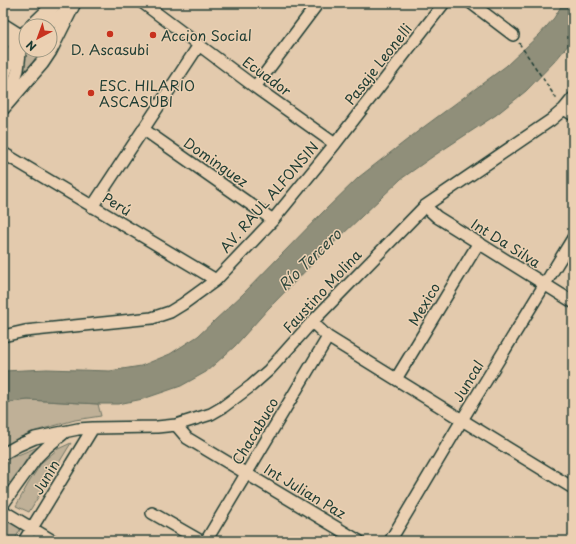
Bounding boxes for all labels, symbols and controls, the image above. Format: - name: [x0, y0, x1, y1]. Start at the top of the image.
- north arrow: [18, 18, 58, 58]
- street label: Pasaje Leonelli: [339, 19, 417, 109]
- place label: Accion Social: [161, 25, 252, 46]
- marker: D. Ascasubi: [105, 29, 115, 39]
- marker: Accion Social: [148, 30, 158, 40]
- text: N: [22, 36, 40, 55]
- place label: D. Ascasubi: [71, 39, 149, 60]
- street label: Ecuador: [238, 51, 296, 101]
- place label: ESC. HILARIO ASCASUBI: [99, 75, 195, 112]
- marker: ESC. HILARIO ASCASUBI: [86, 88, 96, 98]
- street label: Dominguez: [180, 132, 253, 192]
- street label: AV. RAUL ALFONSIN: [215, 137, 323, 257]
- street label: Perú: [99, 187, 135, 221]
- street label: Int Da Silva: [467, 213, 545, 273]
- water label: Río Tercero: [272, 222, 346, 295]
- street label: Faustino Molina: [278, 245, 366, 337]
- street label: Mexico: [403, 278, 445, 329]
- street label: Juncal: [447, 356, 489, 406]
- street label: Chacabuco: [227, 393, 284, 469]
- street label: Junin: [27, 456, 65, 498]
- street label: Int Julian Paz: [260, 458, 350, 524]

